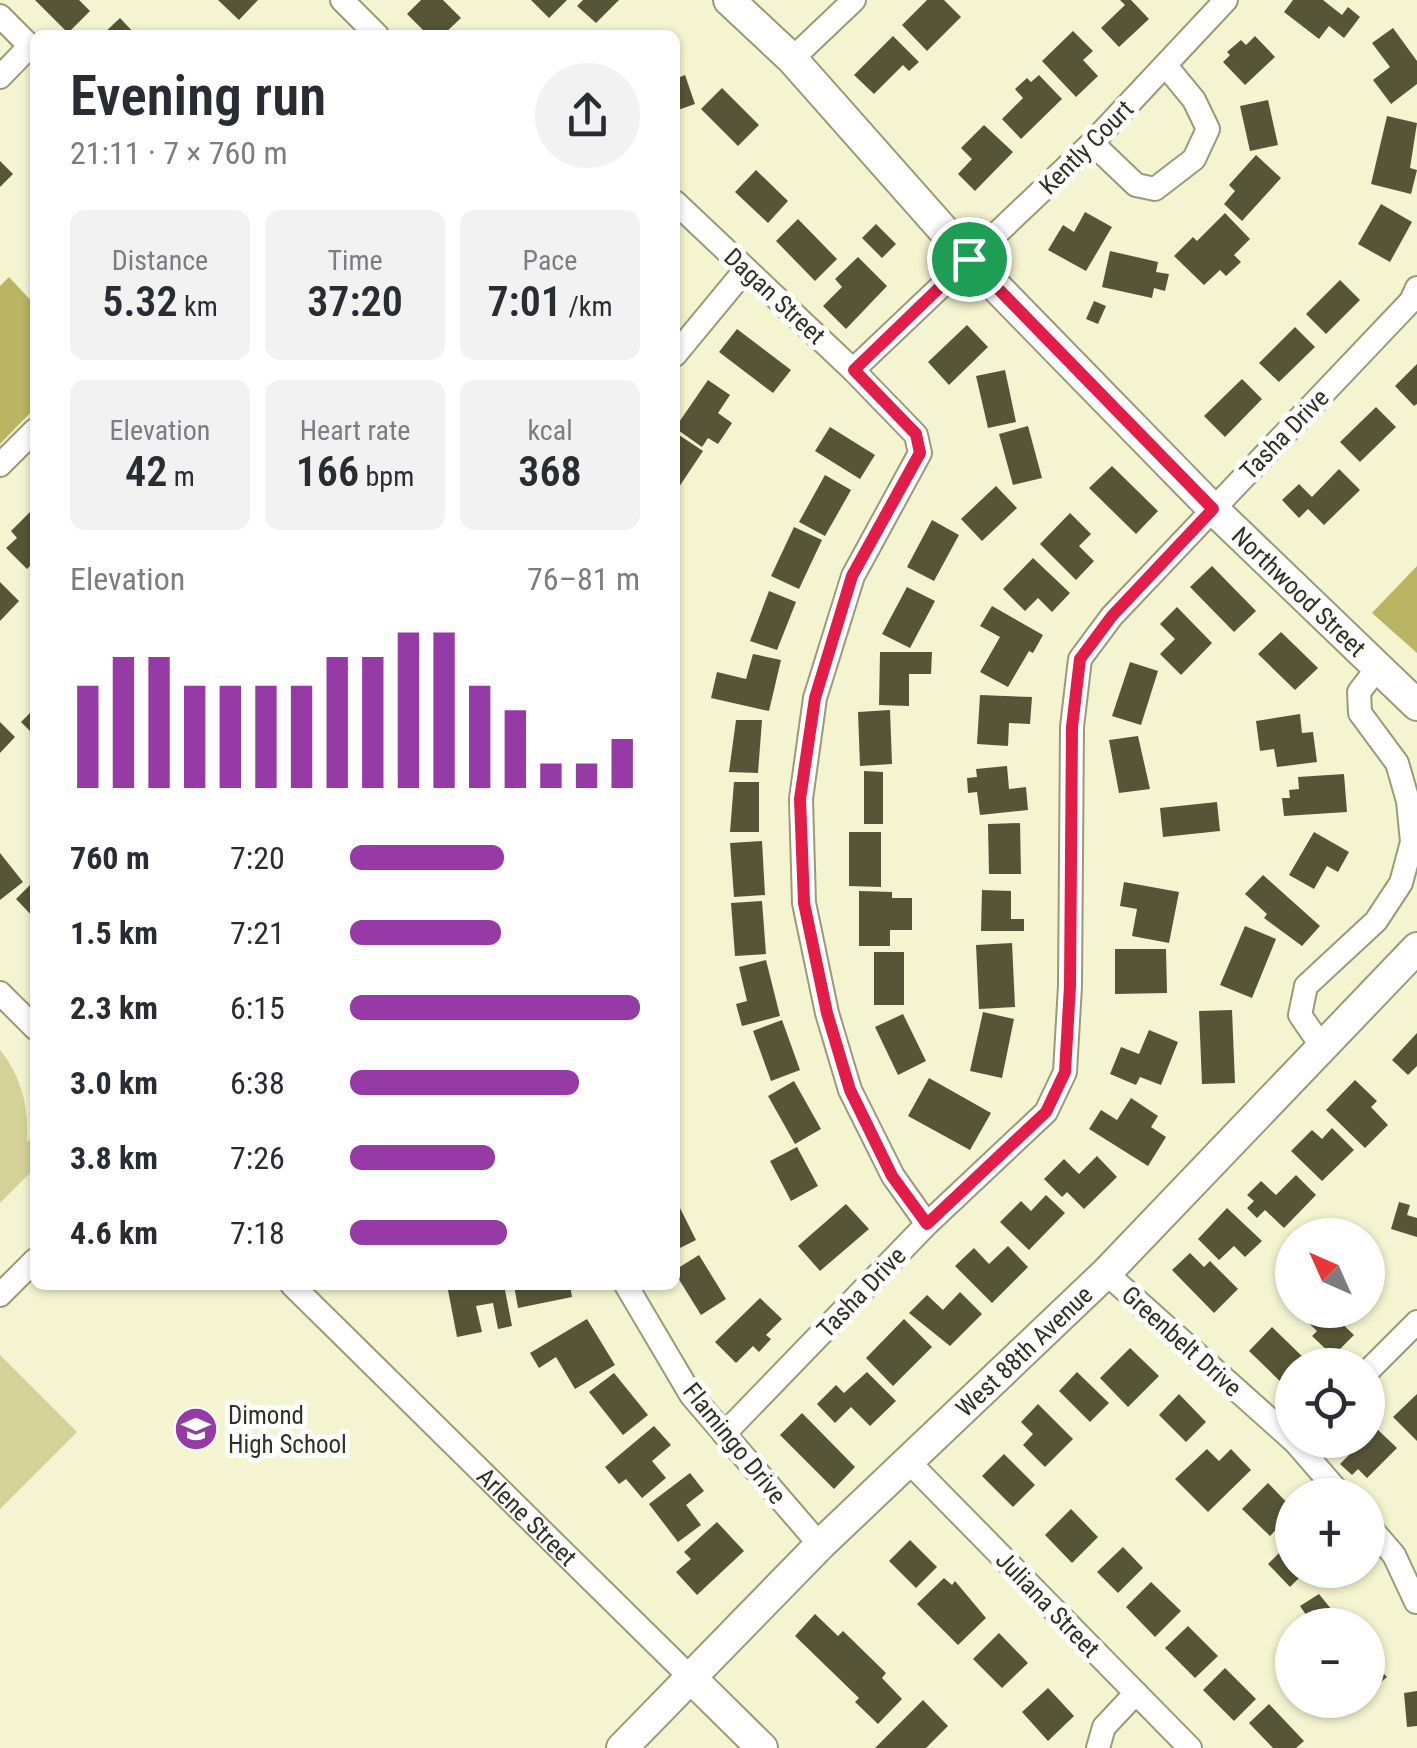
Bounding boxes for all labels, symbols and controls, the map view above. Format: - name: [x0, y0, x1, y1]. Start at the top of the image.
- button: share: [535, 63, 640, 168]
- text: Evening run: [70, 64, 326, 128]
- street label: Kently Court: [1033, 94, 1139, 200]
- text: 21:11 · 7 × 760 m: [70, 134, 288, 172]
- pin: [927, 217, 1012, 302]
- icon: arrive: [942, 232, 997, 287]
- street label: Dagan Street: [718, 242, 831, 350]
- text: Distance: [112, 244, 208, 277]
- text: Time: [327, 244, 383, 277]
- text: Pace: [523, 244, 577, 277]
- text: 5.32: [102, 277, 178, 326]
- text: 37:20: [307, 277, 403, 326]
- text: 7:01: [488, 277, 562, 326]
- text: km: [178, 290, 218, 323]
- text: /km: [562, 290, 613, 323]
- street label: Tasha Drive: [1234, 383, 1335, 486]
- text: Elevation: [110, 414, 210, 447]
- text: Heart rate: [300, 414, 410, 447]
- text: kcal: [527, 414, 573, 447]
- text: 42: [125, 447, 167, 496]
- text: 166: [296, 447, 359, 496]
- text: 368: [518, 447, 582, 496]
- text: m: [167, 460, 195, 493]
- text: bpm: [359, 460, 414, 493]
- street label: Northwood Street: [1226, 521, 1371, 663]
- text: Elevation: [70, 560, 185, 598]
- text: 76–81 m: [527, 560, 640, 598]
- text: 760 m: [70, 839, 150, 877]
- text: 7:20: [230, 839, 285, 877]
- text: 1.5 km: [70, 914, 158, 952]
- text: 7:21: [230, 914, 285, 952]
- text: 2.3 km: [70, 989, 158, 1027]
- text: 6:15: [230, 989, 285, 1027]
- text: 3.0 km: [70, 1064, 158, 1102]
- text: 6:38: [230, 1064, 285, 1102]
- text: 3.8 km: [70, 1139, 158, 1177]
- text: 7:26: [230, 1139, 285, 1177]
- text: 4.6 km: [70, 1214, 158, 1252]
- text: 7:18: [230, 1214, 285, 1252]
- north arrow: [1275, 1218, 1385, 1328]
- map controls: [1275, 1218, 1385, 1718]
- street label: Tasha Drive: [811, 1241, 912, 1344]
- street label: West 88th Avenue: [950, 1280, 1098, 1423]
- street label: Greenbelt Drive: [1116, 1280, 1247, 1403]
- button: locate: [1275, 1348, 1385, 1458]
- street label: Flamingo Drive: [677, 1377, 792, 1510]
- place label: Dimond High School: [228, 1401, 347, 1459]
- school or university icon: Dimond High School: [173, 1406, 219, 1452]
- street label: Arlene Street: [471, 1462, 582, 1572]
- button: +: [1275, 1478, 1385, 1588]
- street label: Juliana Street: [990, 1545, 1105, 1663]
- button: −: [1275, 1608, 1385, 1718]

